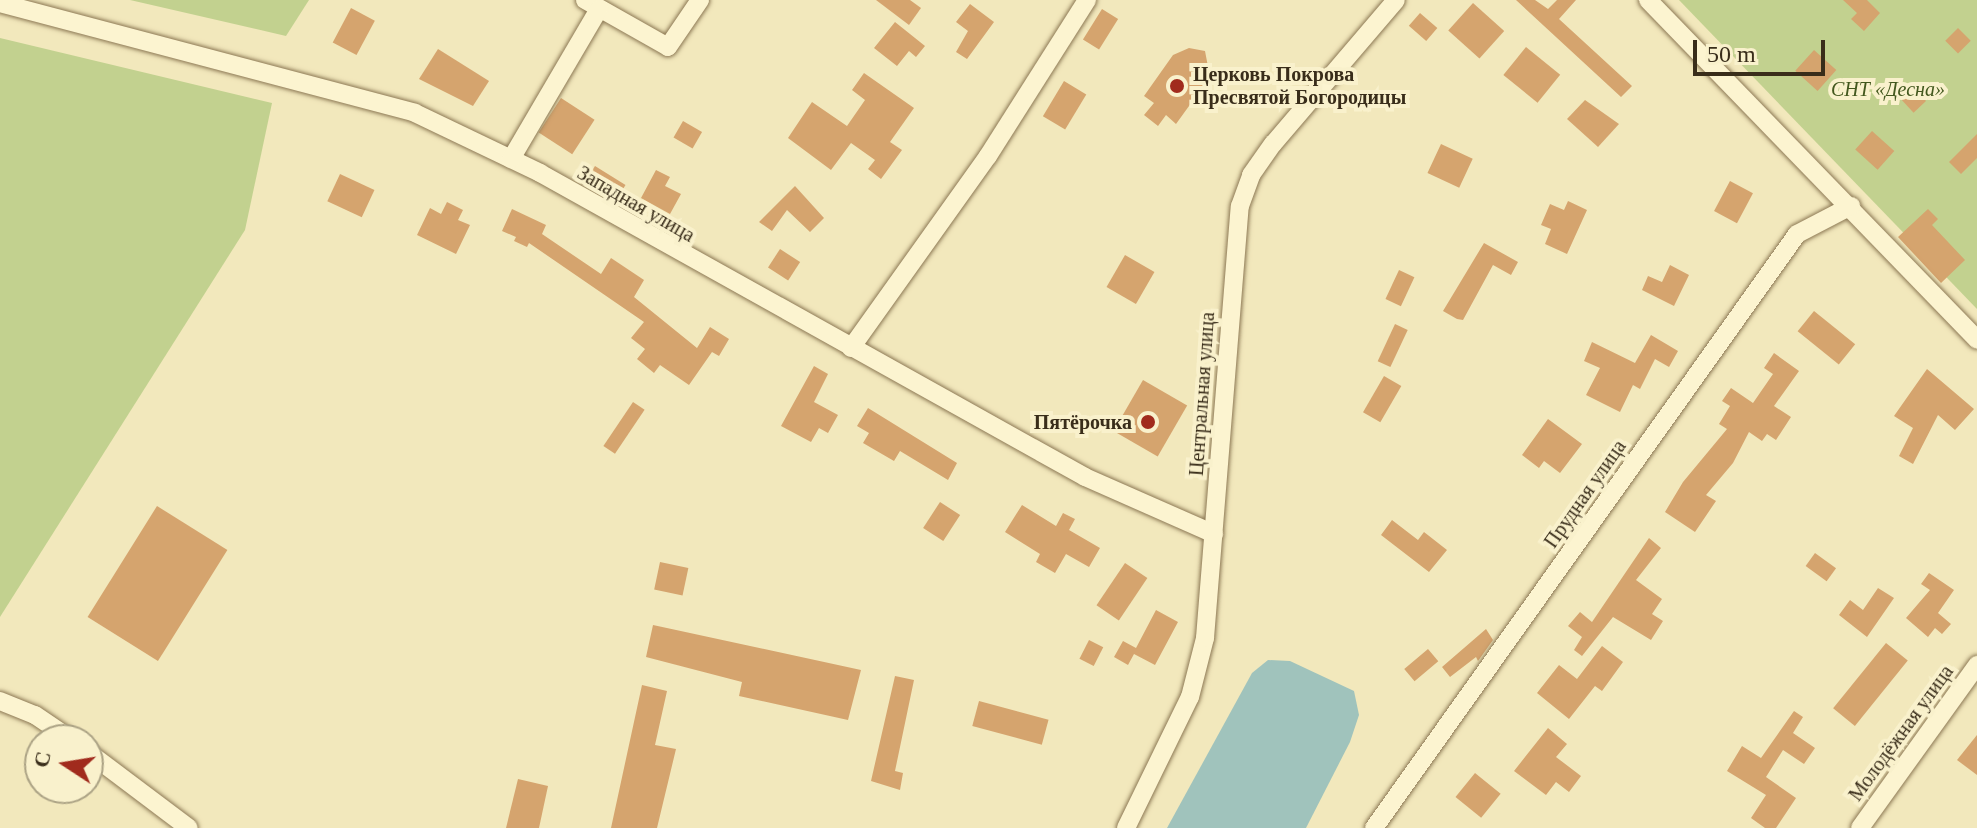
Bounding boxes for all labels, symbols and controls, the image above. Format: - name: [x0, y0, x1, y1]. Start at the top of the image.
- scale bar: [1697, 24, 1829, 74]
- text: 50 m: [1707, 41, 1756, 67]
- place label: Церковь Покрова Пресвятой Богородицы: [1193, 62, 1406, 109]
- marker: Церковь Покрова Пресвятой Богородицы: [1168, 77, 1186, 95]
- park label: СНТ «Десна»: [1831, 77, 1945, 101]
- street label: Западная улица: [573, 161, 699, 247]
- street label: Центральная улица: [1184, 311, 1220, 477]
- place label: Пятёрочка: [1034, 410, 1132, 434]
- marker: Пятёрочка: [1139, 413, 1157, 431]
- street label: Прудная улица: [1539, 435, 1631, 553]
- street label: Молодёжная улица: [1844, 660, 1958, 806]
- north arrow: [24, 724, 104, 804]
- text: С: [28, 749, 56, 770]

